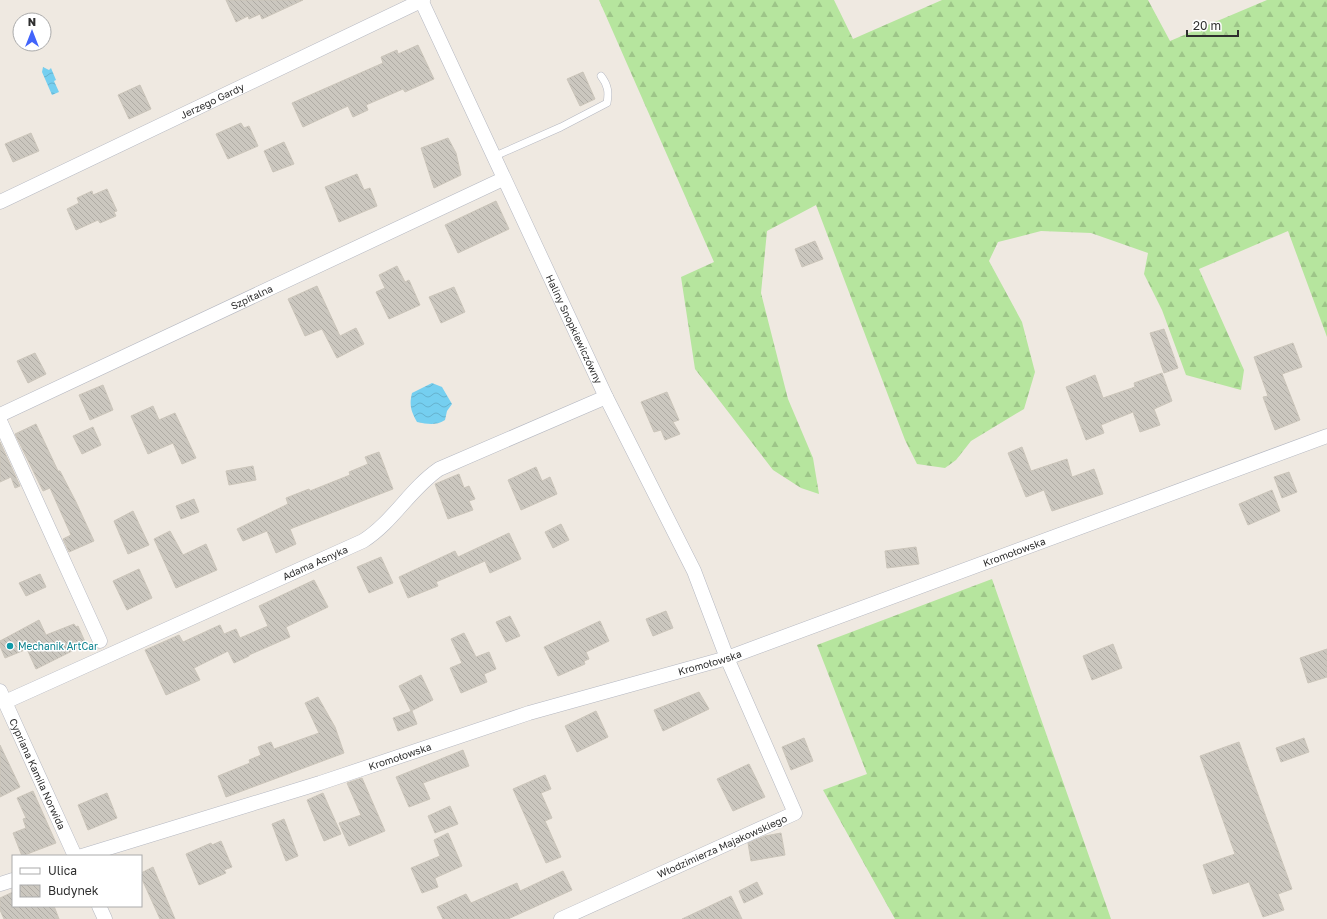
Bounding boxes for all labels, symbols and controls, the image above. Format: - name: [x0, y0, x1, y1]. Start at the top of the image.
- north arrow: [12, 12, 52, 52]
- scale bar: [1187, 12, 1238, 38]
- text: N: [28, 15, 36, 28]
- text: 20 m: [1193, 18, 1221, 33]
- street label: Jerzego Gardy: [178, 80, 246, 121]
- street label: Haliny Snopkiewiczówny: [544, 273, 605, 386]
- street label: Szpitalna: [229, 282, 275, 312]
- street label: Kromołowska: [981, 535, 1047, 569]
- street label: Adama Asnyka: [281, 543, 350, 582]
- place label: Mechanik ArtCar: [18, 640, 98, 652]
- marker: Mechanik ArtCar: [5, 641, 15, 651]
- street label: Kromołowska: [677, 647, 743, 677]
- street label: Cypriana Kamila Norwida: [7, 716, 68, 831]
- street label: Kromołowska: [367, 740, 433, 772]
- street label: Włodzimierza Majakowskiego: [655, 812, 789, 880]
- legend: [12, 855, 142, 907]
- text: Ulica: [48, 863, 77, 878]
- text: Budynek: [48, 883, 99, 898]

